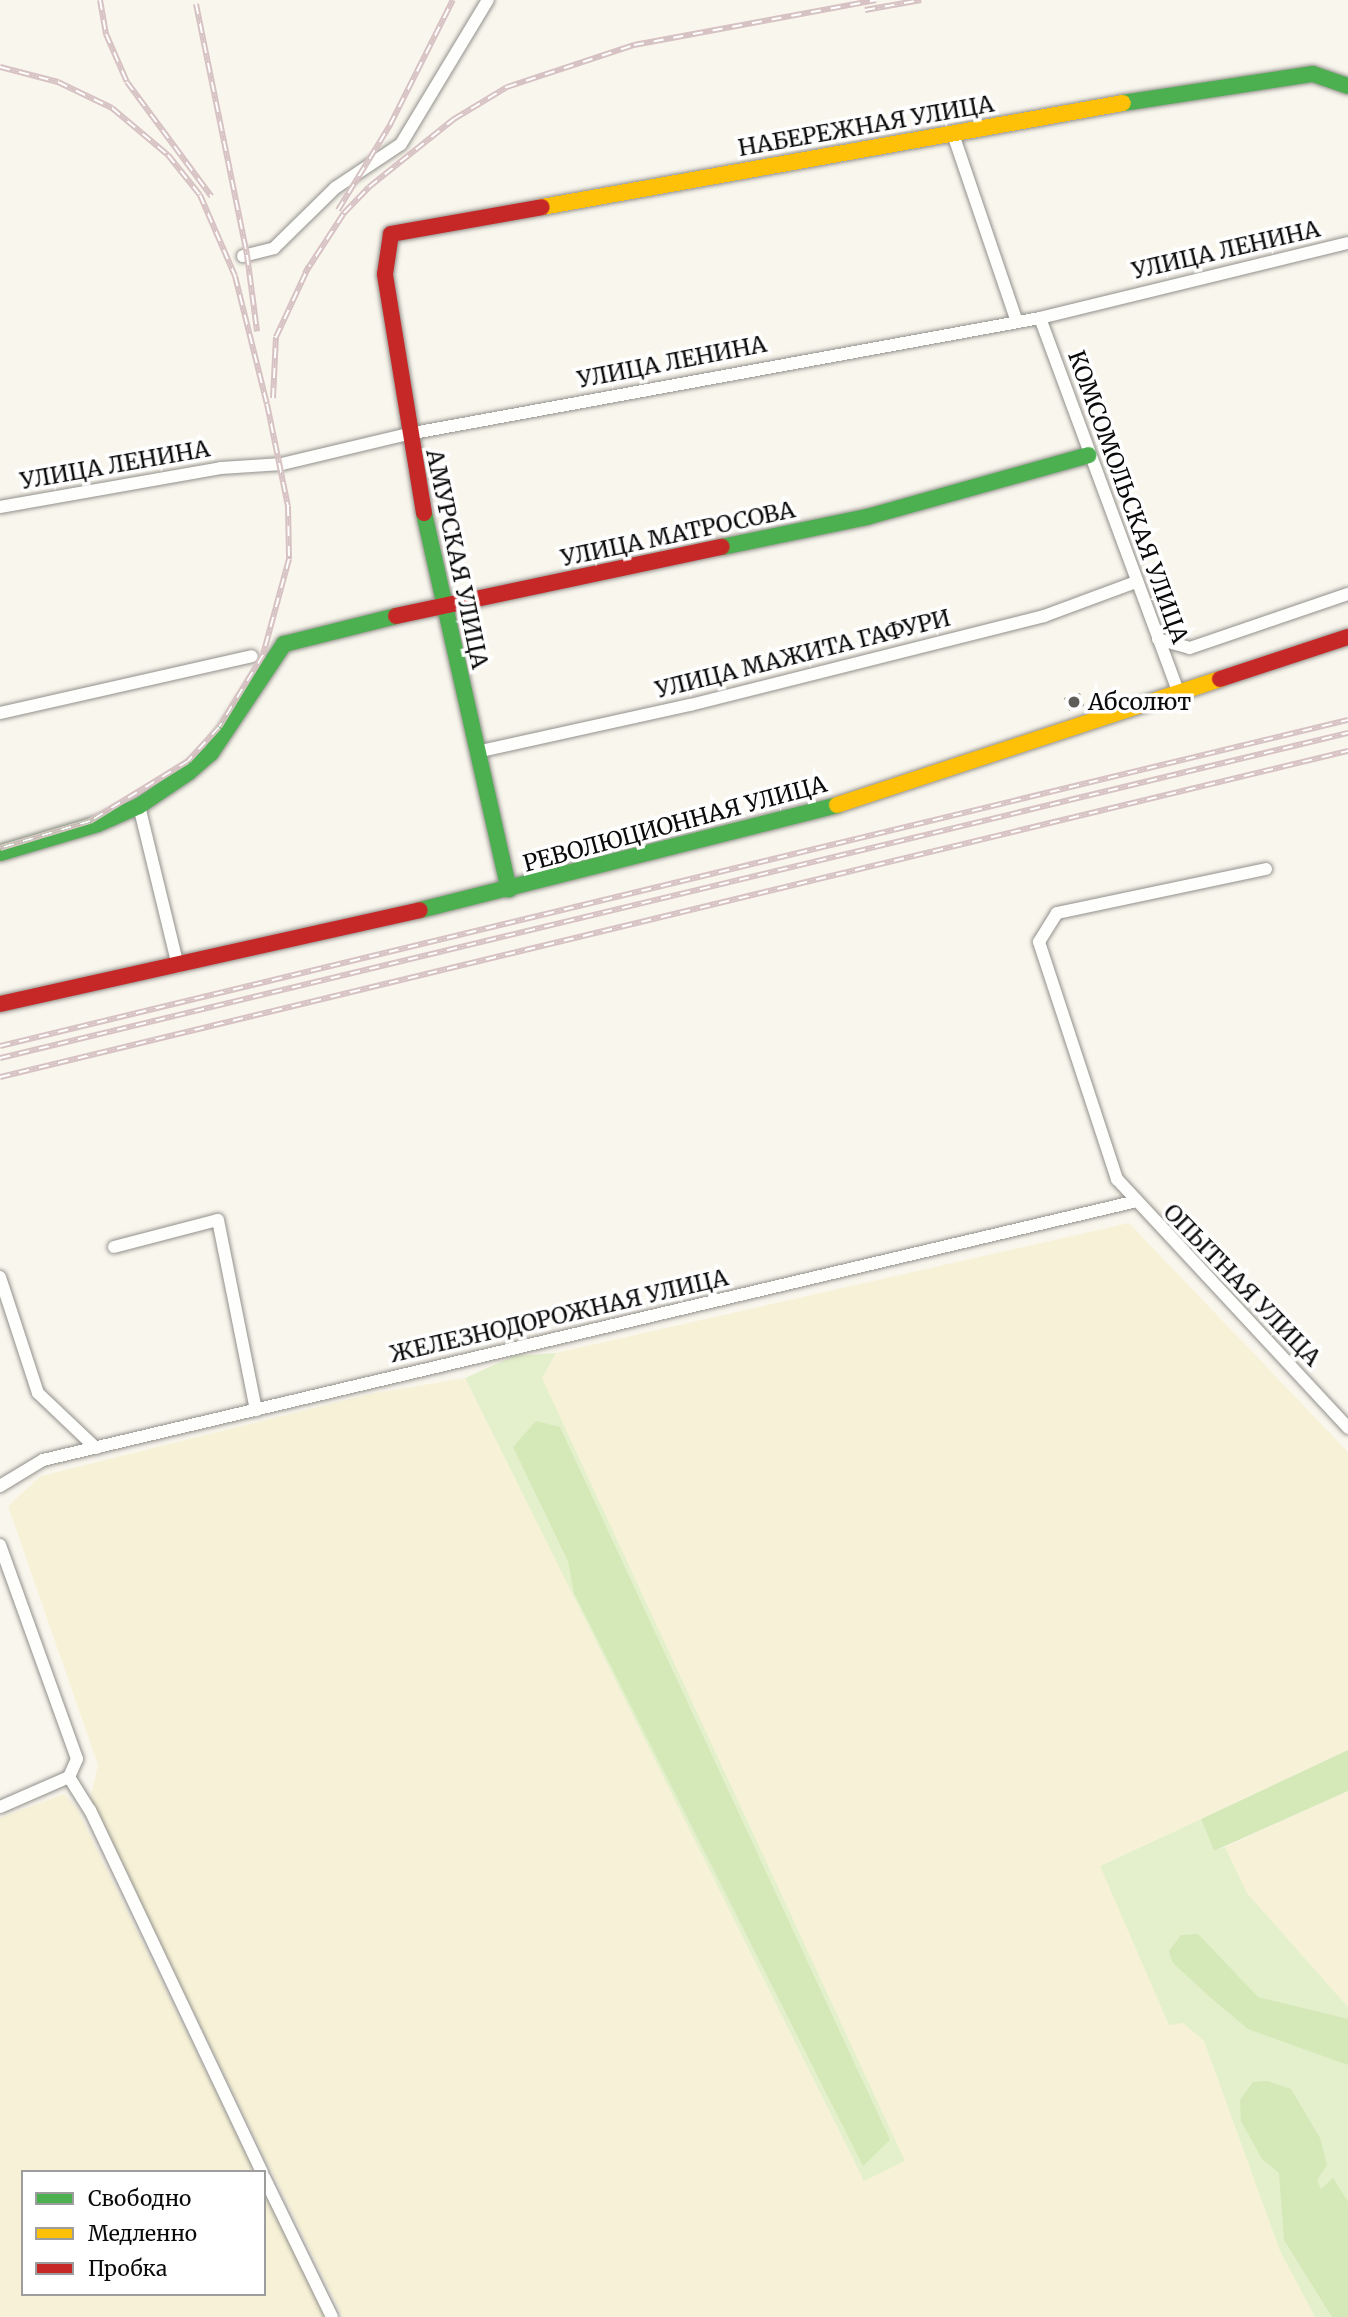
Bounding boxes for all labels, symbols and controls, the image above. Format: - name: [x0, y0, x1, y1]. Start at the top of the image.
- street label: НАБЕРЕЖНАЯ УЛИЦА: [736, 90, 996, 162]
- street label: УЛИЦА ЛЕНИНА: [1129, 215, 1323, 285]
- street label: УЛИЦА ЛЕНИНА: [575, 330, 769, 394]
- street label: КОМСОМОЛЬСКАЯ УЛИЦА: [1062, 347, 1194, 647]
- street label: УЛИЦА ЛЕНИНА: [18, 435, 212, 495]
- street label: АМУРСКАЯ УЛИЦА: [420, 447, 494, 671]
- street label: УЛИЦА МАТРОСОВА: [559, 496, 797, 572]
- street label: УЛИЦА МАЖИТА ГАФУРИ: [653, 604, 953, 704]
- place label: Абсолют: [1088, 688, 1191, 716]
- marker: Абсолют: [1066, 694, 1082, 710]
- street label: РЕВОЛЮЦИОННАЯ УЛИЦА: [520, 770, 830, 878]
- street label: ОПЫТНАЯ УЛИЦА: [1158, 1198, 1326, 1372]
- street label: ЖЕЛЕЗНОДОРОЖНАЯ УЛИЦА: [387, 1264, 731, 1368]
- legend: [21, 2170, 266, 2296]
- text: Свободно: [88, 2185, 191, 2212]
- text: Медленно: [88, 2220, 197, 2247]
- text: Пробка: [88, 2255, 167, 2282]

